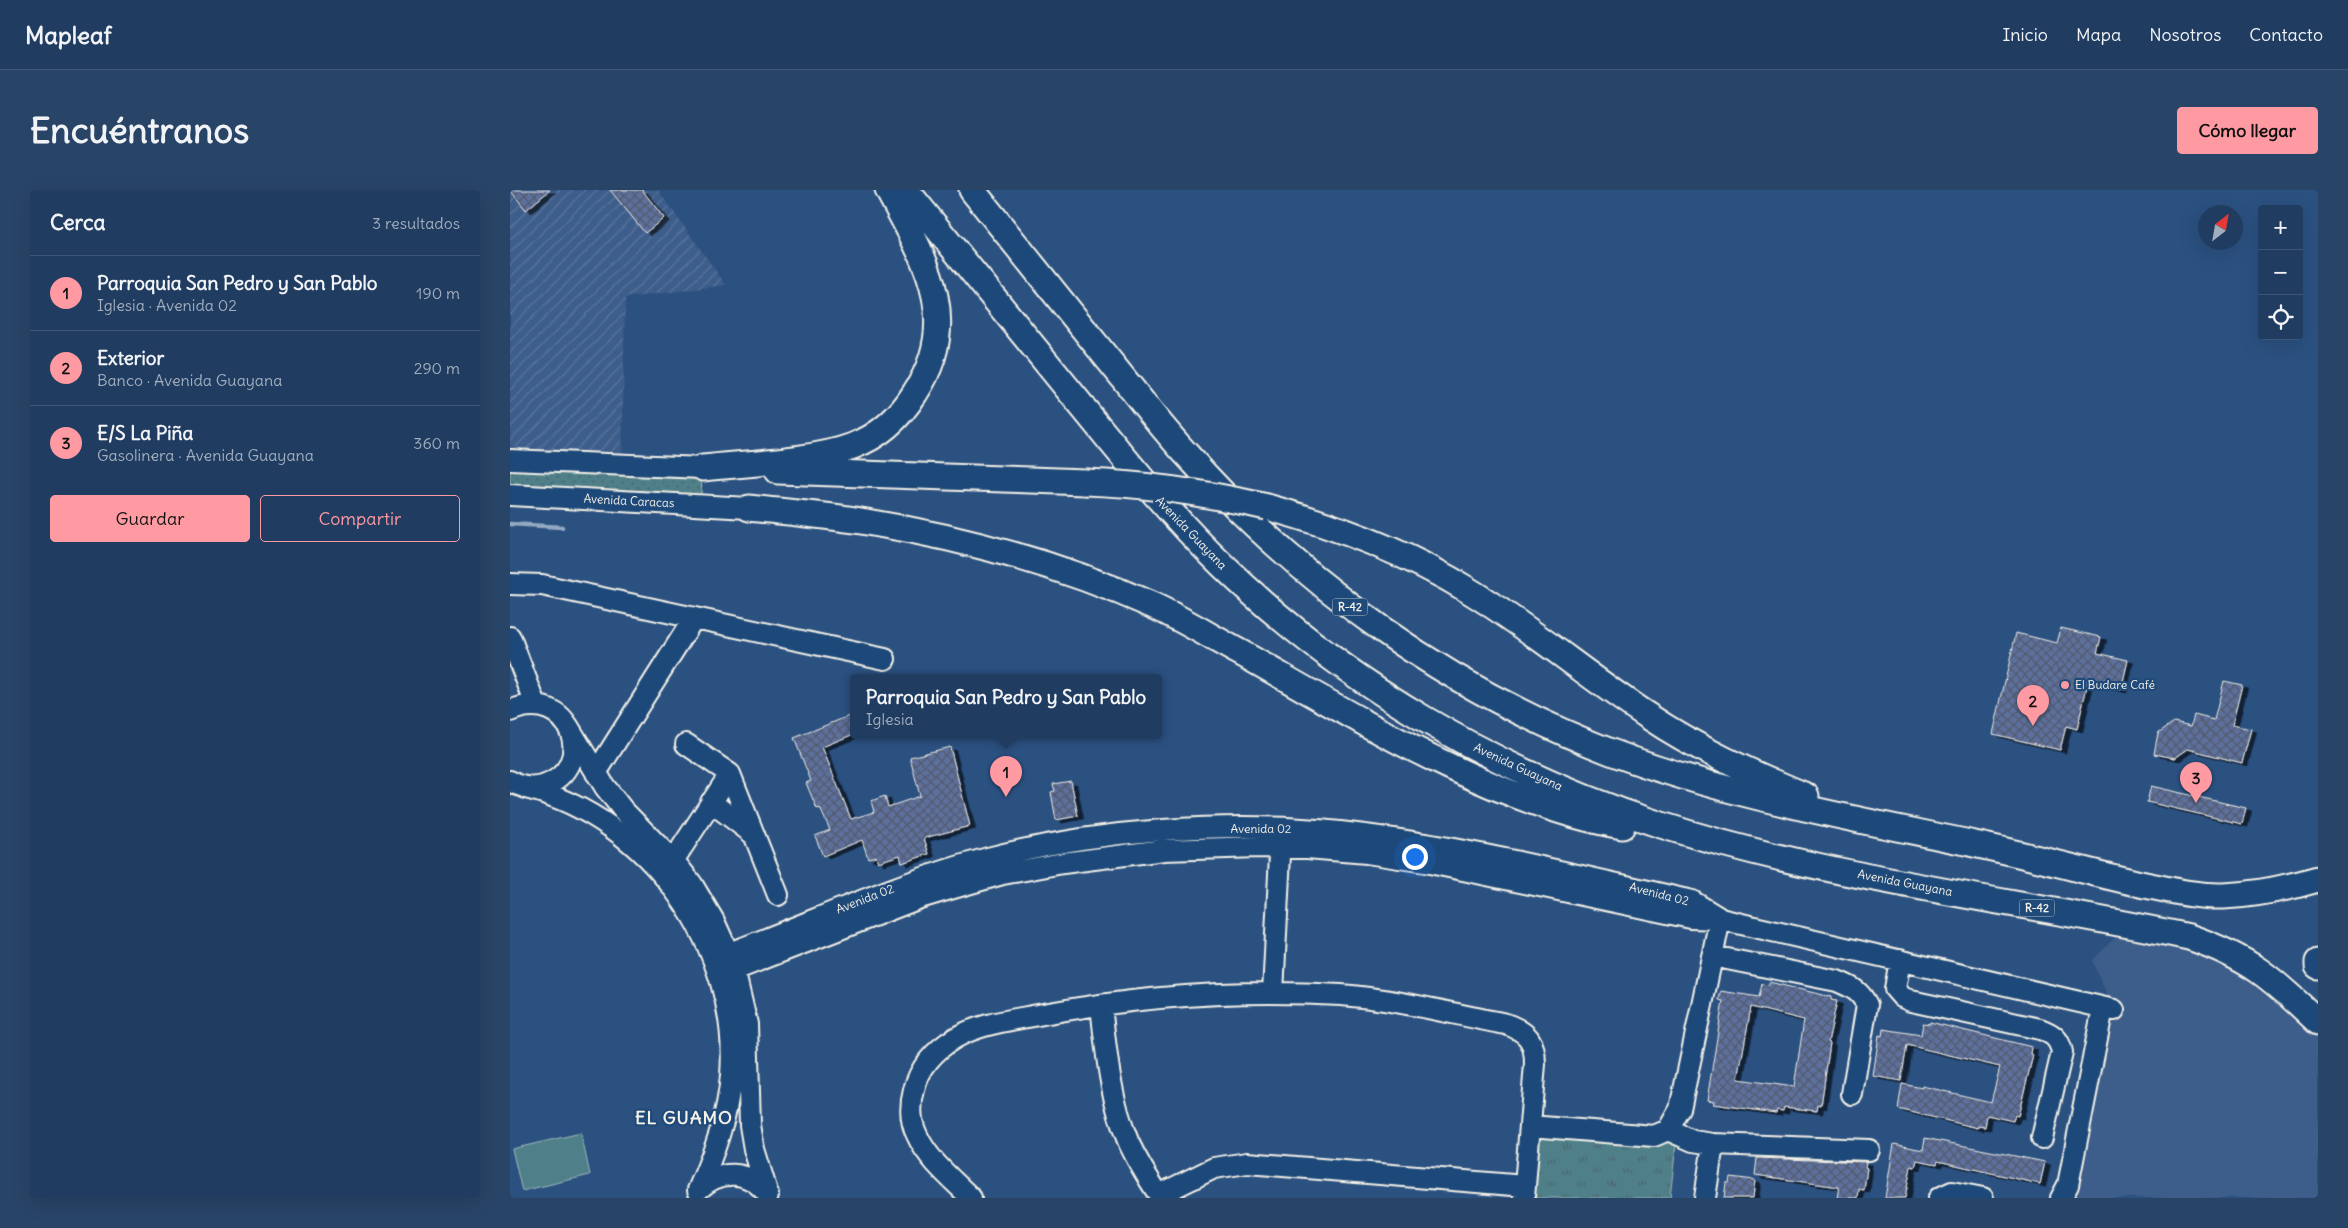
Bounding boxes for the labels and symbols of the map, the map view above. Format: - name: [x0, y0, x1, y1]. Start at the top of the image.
- north arrow: [2198, 205, 2243, 250]
- street label: Avenida Caracas: [583, 491, 675, 510]
- street label: Avenida Guayana: [1153, 493, 1230, 573]
- road number: R-42: [1332, 598, 1368, 616]
- place label: El Budare Café: [2075, 677, 2155, 692]
- marker: El Budare Café: [2059, 679, 2071, 691]
- pin: 2: [2017, 685, 2049, 726]
- street label: Avenida Guayana: [1471, 739, 1565, 794]
- pin: 1: [990, 756, 1022, 797]
- pin: 3: [2180, 762, 2212, 803]
- street label: Avenida 02: [1231, 821, 1292, 836]
- your location: [1402, 844, 1428, 870]
- street label: Avenida Guayana: [1856, 866, 1954, 899]
- street label: Avenida 02: [1628, 879, 1691, 908]
- street label: Avenida 02: [834, 880, 896, 916]
- road number: R-42: [2020, 900, 2054, 916]
- district label: EL GUAMO: [635, 1106, 733, 1129]

